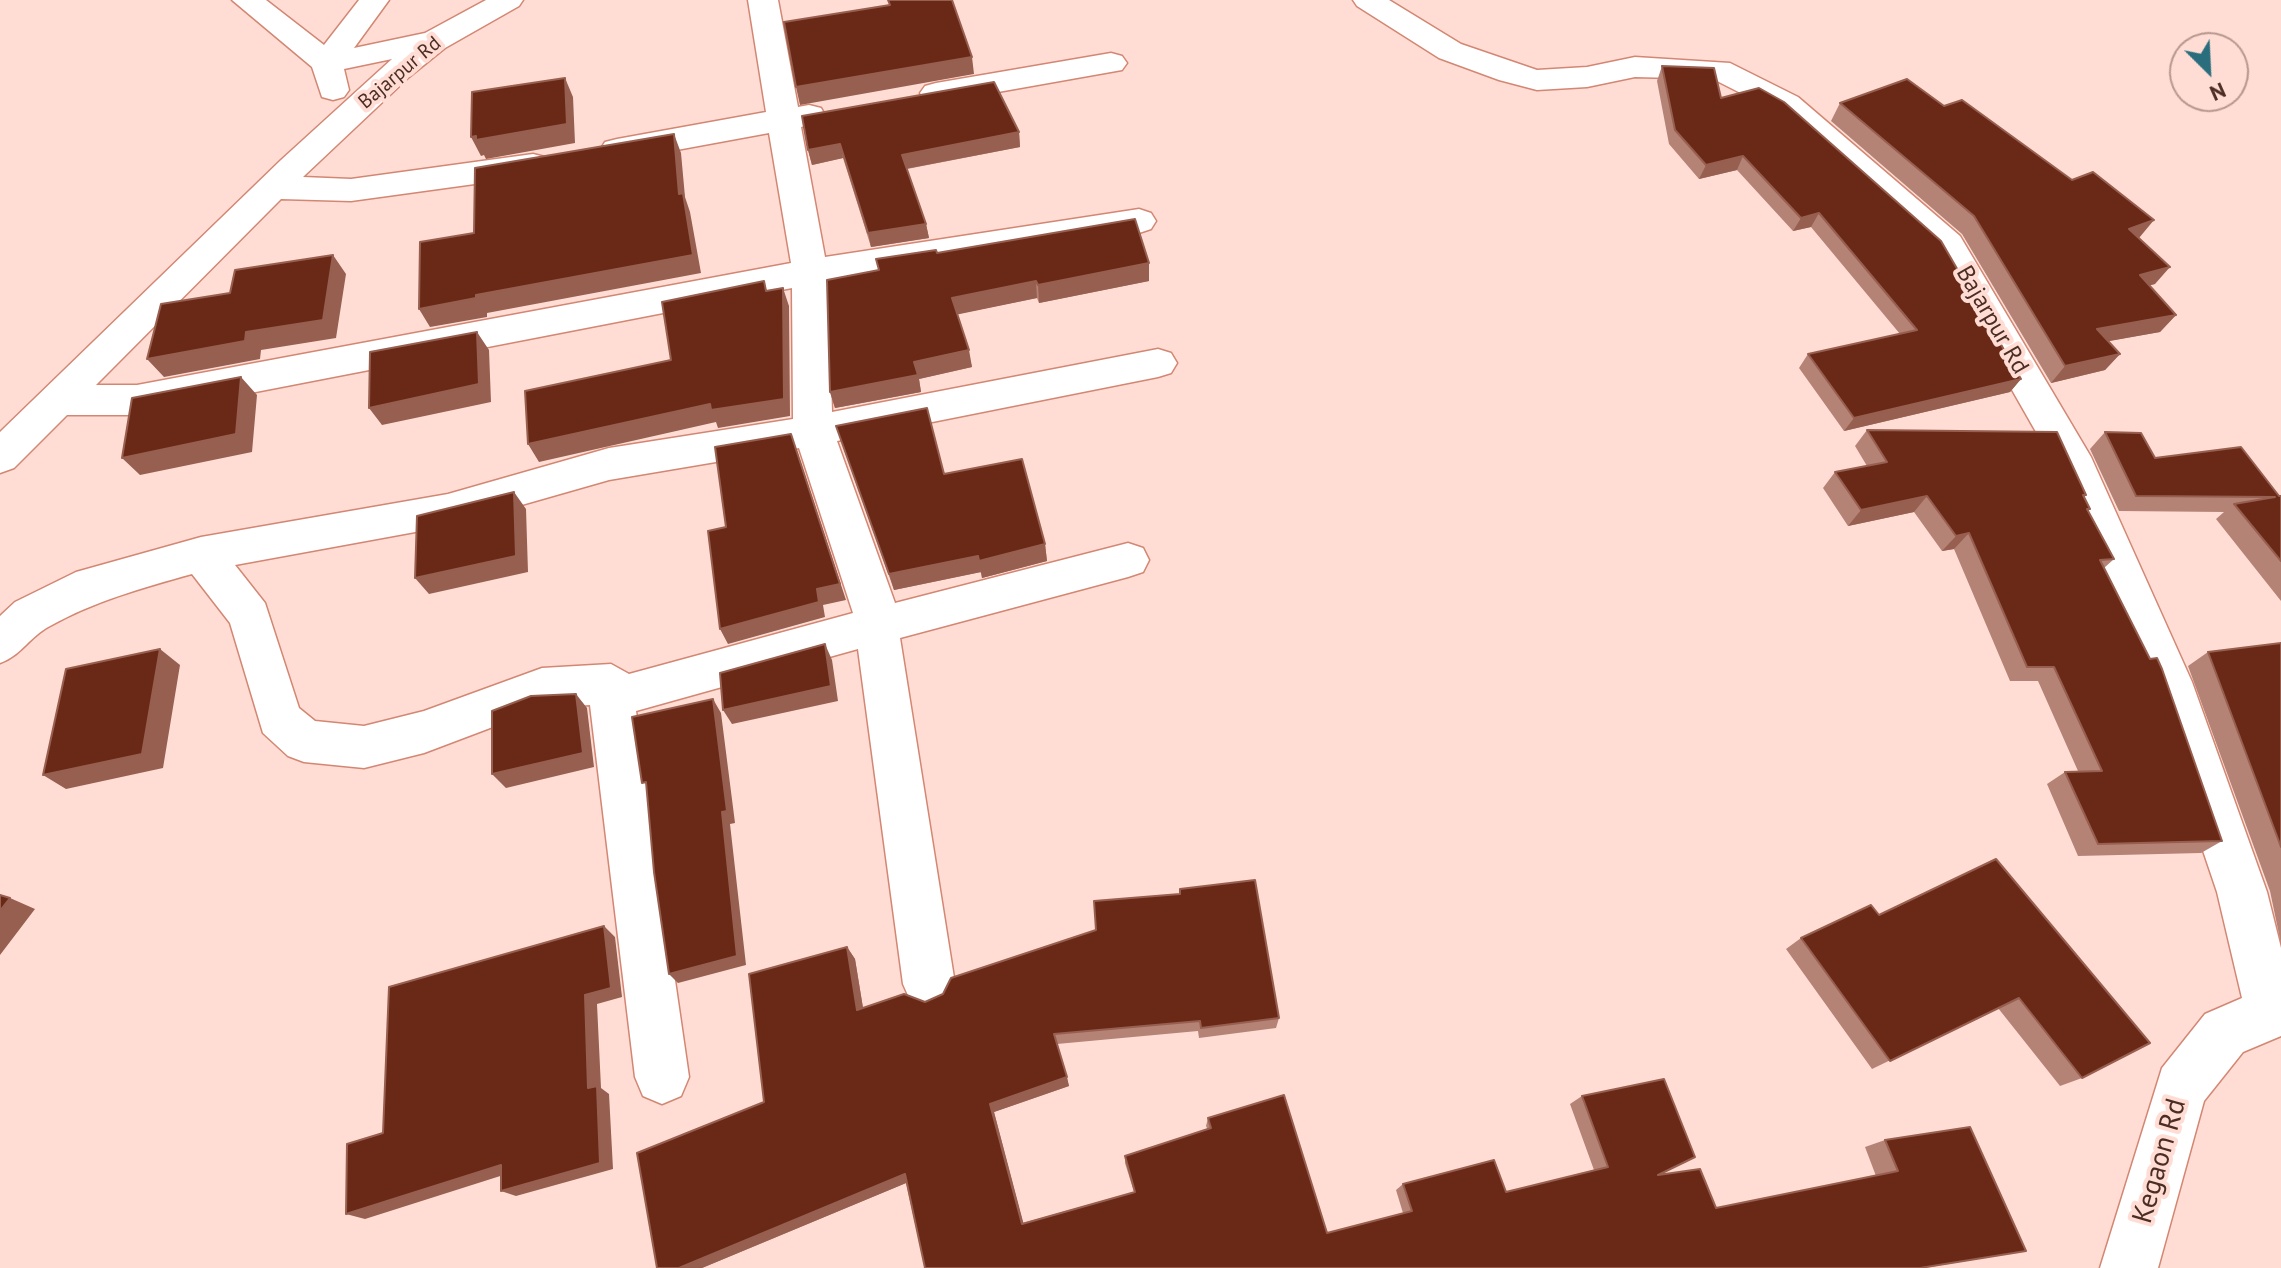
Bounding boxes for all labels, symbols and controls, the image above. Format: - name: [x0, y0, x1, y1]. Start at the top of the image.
- street label: Bajarpur Rd: [354, 32, 446, 114]
- north arrow: [2169, 32, 2249, 112]
- text: N: [2206, 76, 2230, 108]
- street label: Bajarpur Rd: [1950, 261, 2034, 379]
- street label: Kegaon Rd: [2126, 1095, 2194, 1227]

